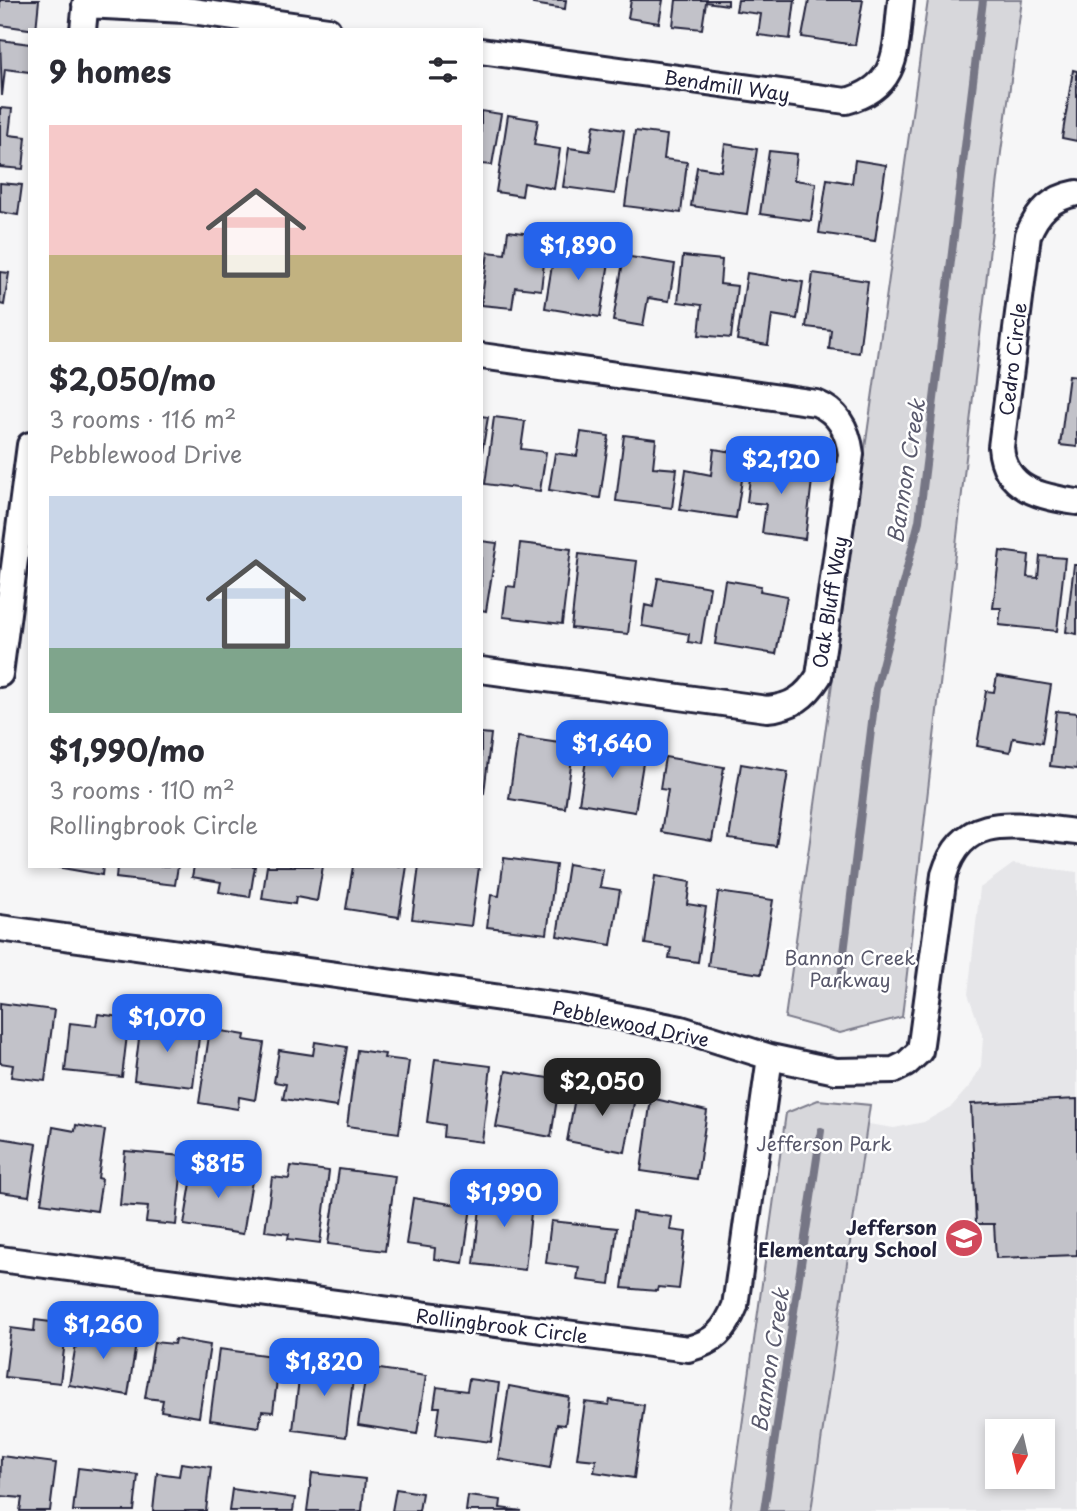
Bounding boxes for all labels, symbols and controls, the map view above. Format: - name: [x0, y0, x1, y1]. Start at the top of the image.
- text: 9 homes: [49, 48, 171, 93]
- icon: filters: [424, 51, 462, 89]
- street label: Bendmill Way: [662, 62, 792, 108]
- icon: home: [193, 170, 319, 296]
- pin: $1,890: [521, 222, 635, 282]
- text: $1,890: [540, 227, 616, 262]
- street label: Cedro Circle: [991, 301, 1033, 417]
- text: $2,050/mo: [49, 356, 216, 401]
- water label: Bannon Creek: [878, 395, 932, 545]
- text: 3 rooms · 116 m²: [49, 401, 236, 436]
- text: Pebblewood Drive: [49, 436, 242, 471]
- pin: $2,120: [724, 436, 838, 496]
- text: $2,120: [742, 441, 820, 476]
- street label: Oak Bluff Way: [805, 534, 853, 670]
- icon: home: [193, 541, 319, 667]
- pin: $1,640: [555, 720, 669, 780]
- text: $1,640: [572, 725, 652, 760]
- text: $1,990/mo: [49, 727, 205, 772]
- text: 3 rooms · 110 m²: [49, 772, 235, 807]
- text: Rollingbrook Circle: [49, 807, 258, 842]
- park label: Bannon Creek Parkway: [784, 943, 916, 993]
- street label: Pebblewood Drive: [550, 993, 712, 1053]
- pin: $1,070: [110, 995, 224, 1054]
- text: $1,070: [128, 999, 206, 1034]
- pin: $2,050: [545, 1058, 659, 1118]
- text: $2,050: [560, 1063, 644, 1098]
- park label: Jefferson Park: [756, 1129, 892, 1157]
- pin: $815: [177, 1140, 259, 1200]
- text: $815: [191, 1145, 245, 1180]
- pin: $1,990: [447, 1170, 561, 1229]
- text: $1,990: [466, 1174, 542, 1209]
- place label: Jefferson Elementary School: [758, 1213, 937, 1263]
- school or university icon: Jefferson Elementary School: [943, 1217, 985, 1259]
- water label: Bannon Creek: [742, 1284, 796, 1434]
- street label: Rollingbrook Circle: [415, 1301, 589, 1349]
- pin: $1,260: [46, 1302, 160, 1361]
- text: $1,260: [63, 1306, 143, 1341]
- pin: $1,820: [267, 1338, 381, 1398]
- text: $1,820: [285, 1343, 363, 1378]
- north arrow: [985, 1419, 1055, 1489]
- map controls: [985, 1419, 1055, 1489]

